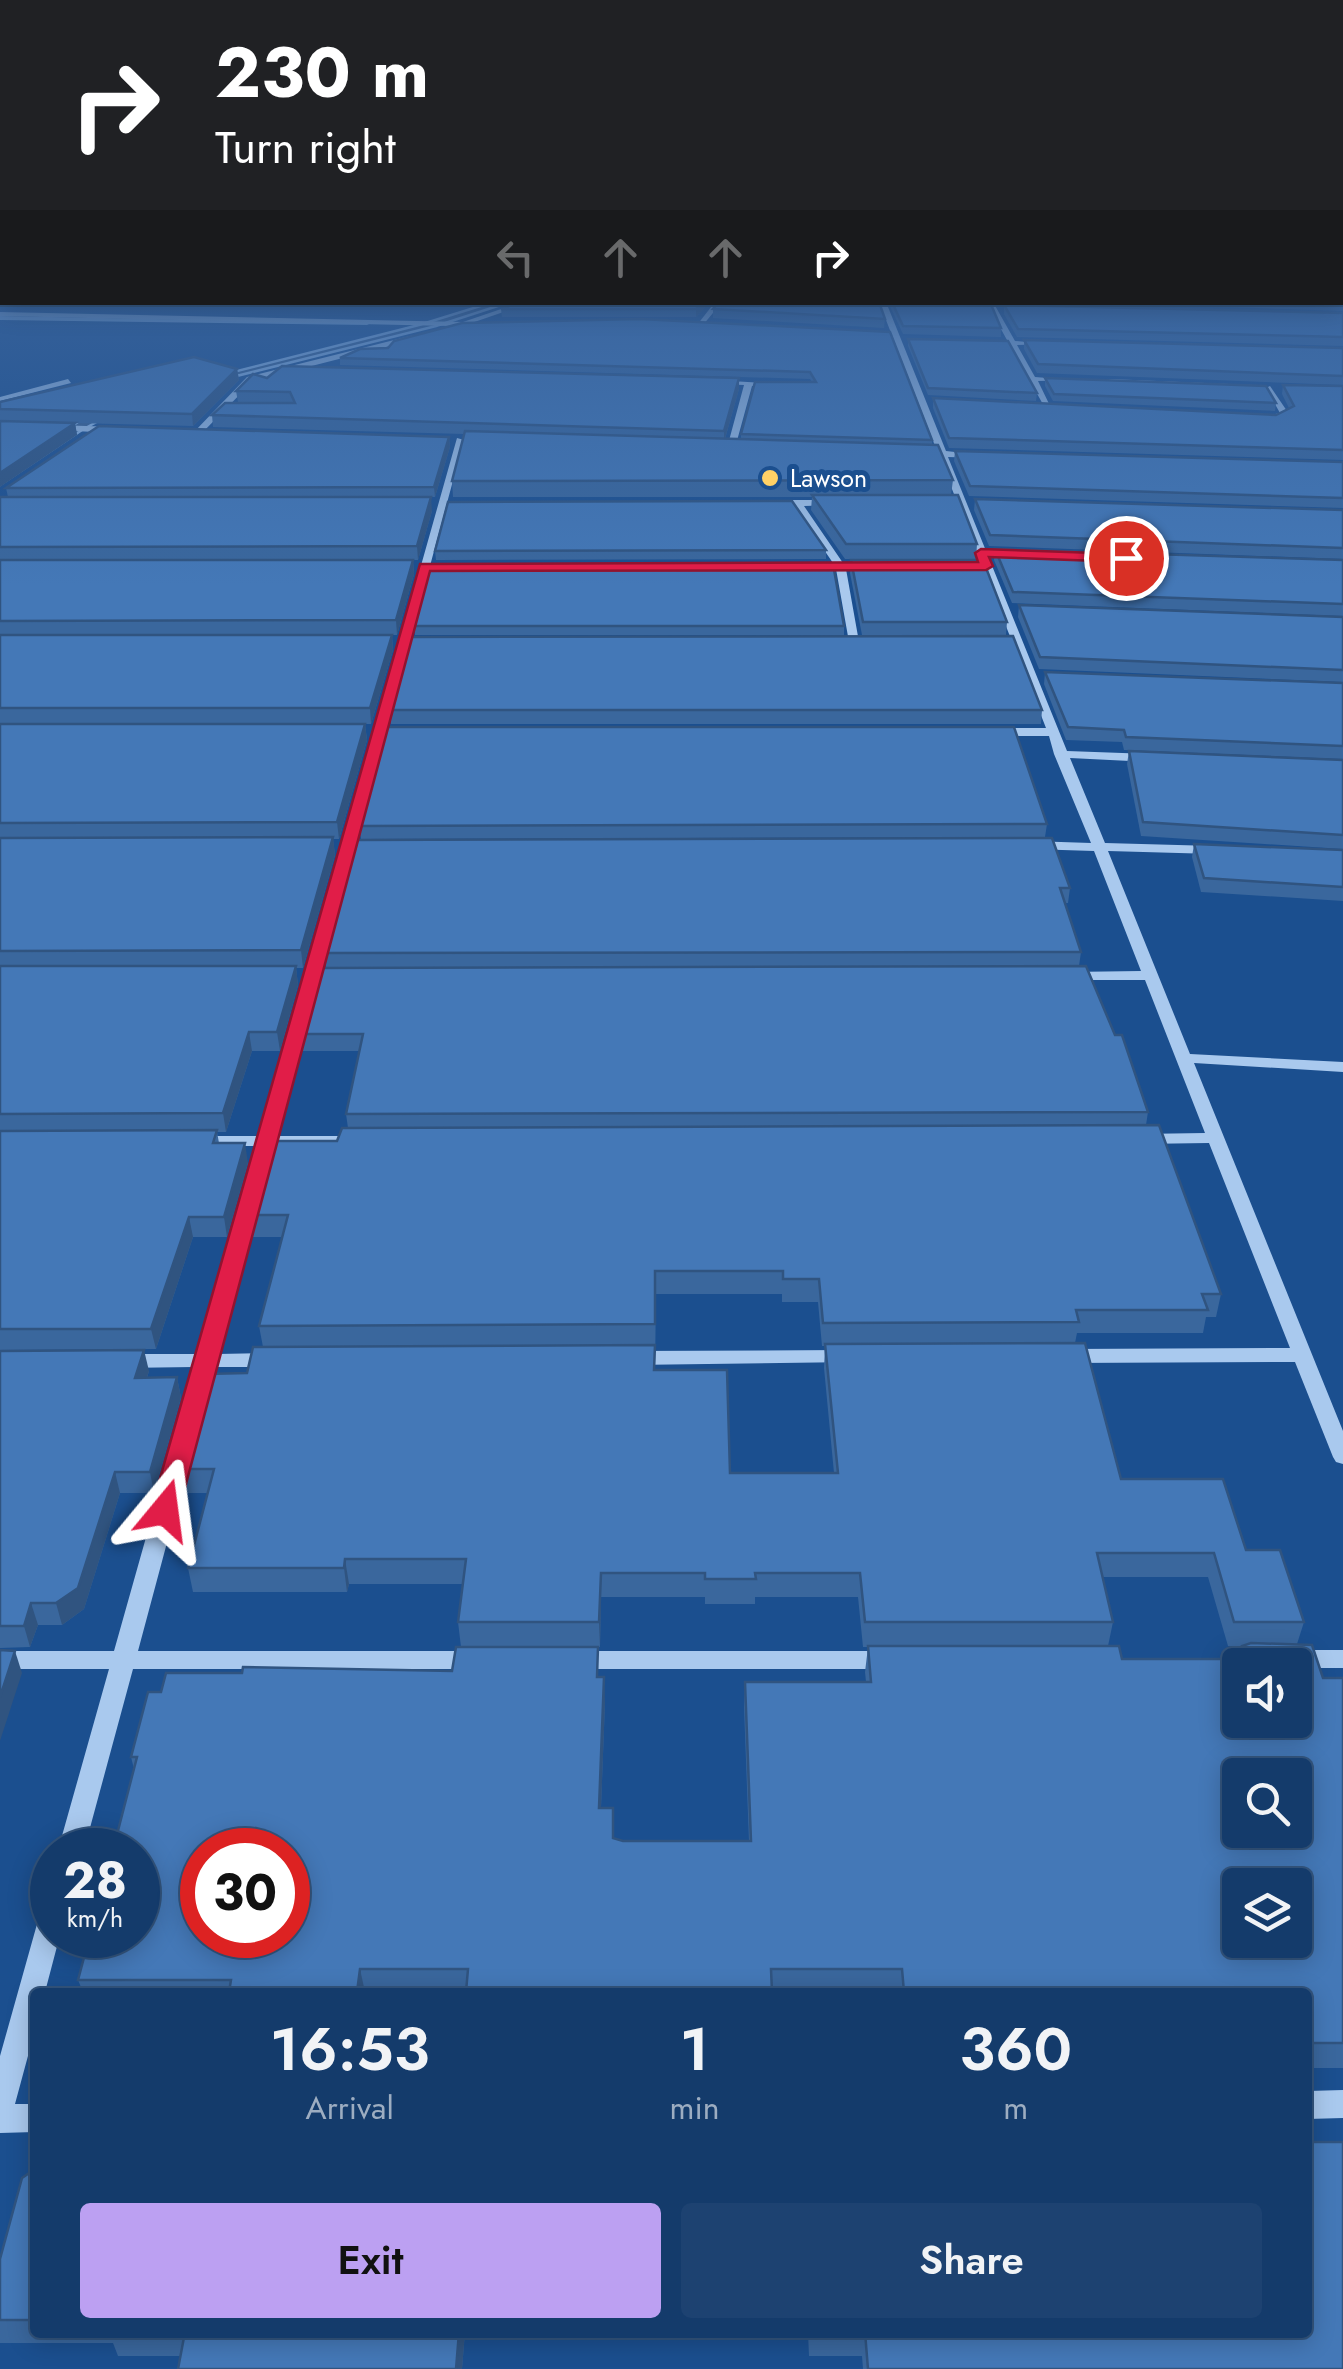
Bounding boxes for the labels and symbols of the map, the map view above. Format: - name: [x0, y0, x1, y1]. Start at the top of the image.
- place label: Lawson: [790, 460, 867, 496]
- marker: Lawson: [759, 467, 781, 489]
- pin: [1084, 516, 1169, 601]
- position arrow: [113, 1458, 217, 1562]
- speed limit sign: 30: [180, 1828, 310, 1958]

